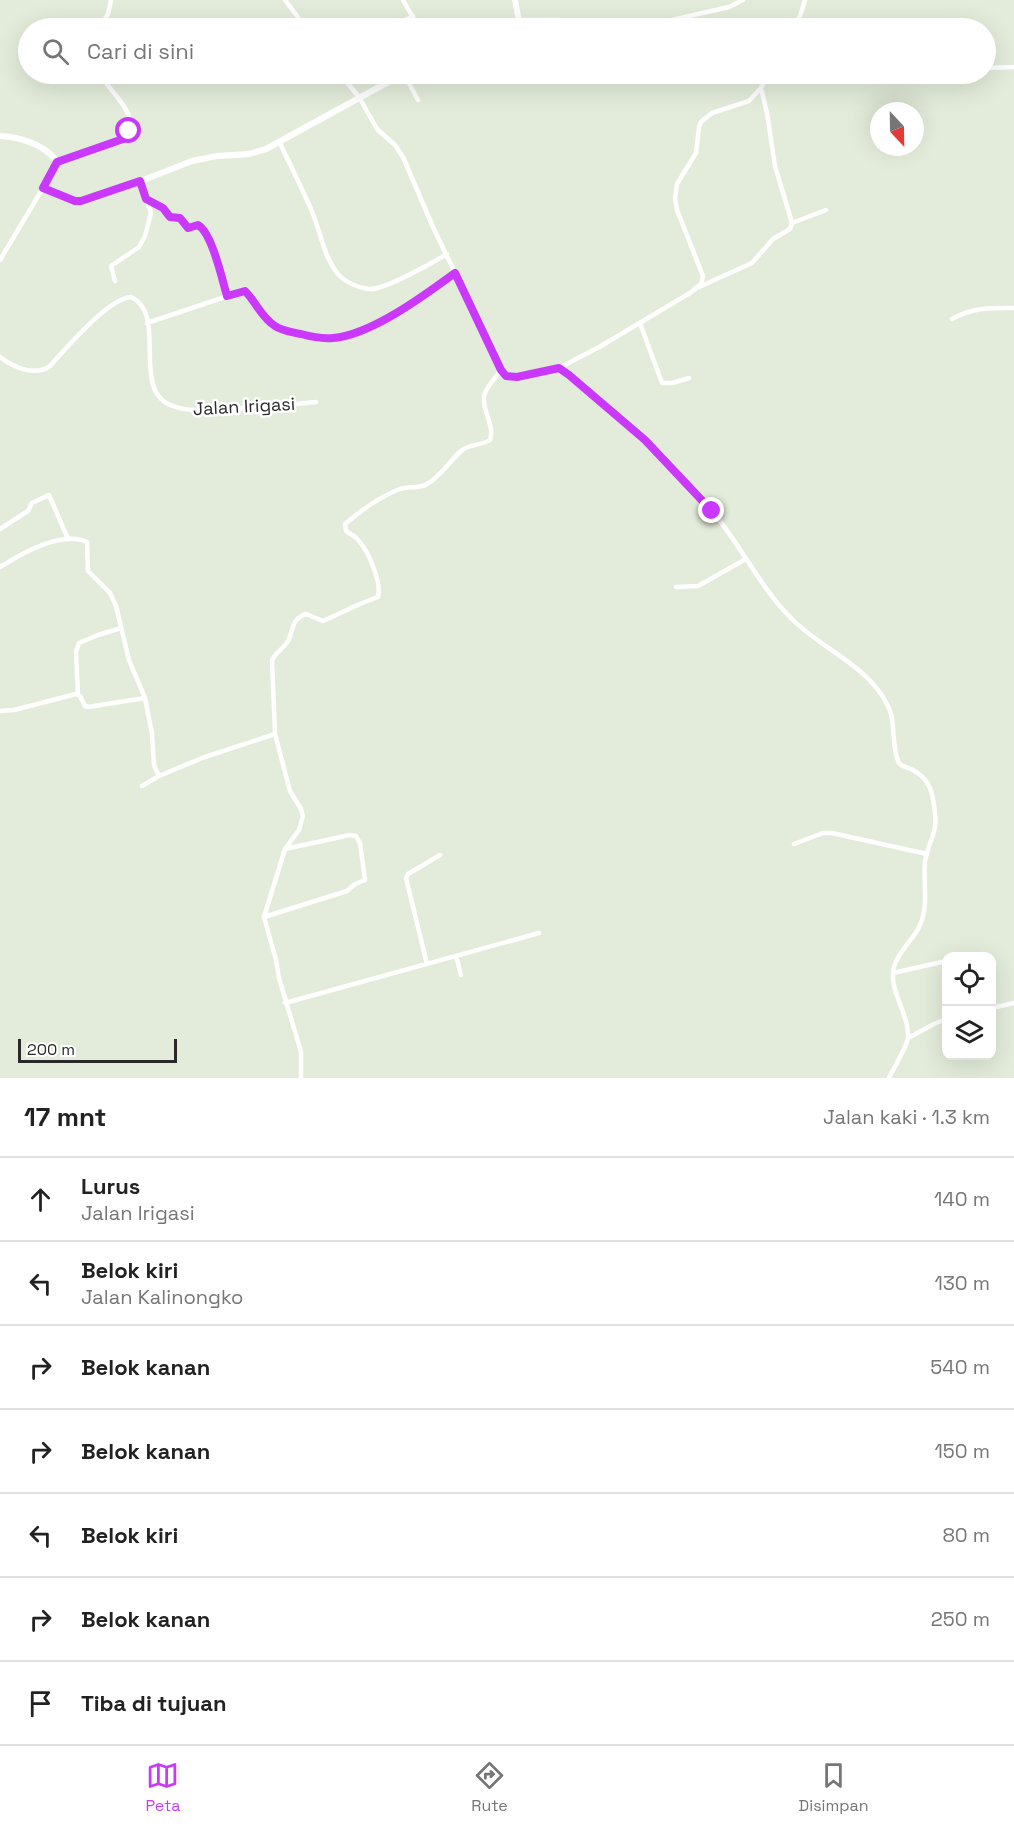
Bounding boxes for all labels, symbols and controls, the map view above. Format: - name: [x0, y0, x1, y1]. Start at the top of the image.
- search box: [18, 18, 996, 84]
- icon: search: [39, 35, 72, 68]
- text: Cari di sini: [87, 37, 194, 65]
- north arrow: [870, 102, 924, 156]
- route start: [115, 117, 141, 143]
- street label: Jalan Irigasi: [192, 392, 296, 420]
- route end: [698, 497, 724, 523]
- map controls: [942, 952, 996, 1060]
- button: locate: [942, 952, 996, 1006]
- button: layers: [942, 1006, 996, 1060]
- scale bar: [18, 1036, 177, 1064]
- text: 200 m: [27, 1039, 75, 1060]
- text: 17 mnt: [24, 1100, 106, 1134]
- text: Jalan kaki · 1.3 km: [823, 1104, 990, 1130]
- text: Lurus: [81, 1172, 140, 1200]
- icon: ahead: [24, 1183, 57, 1216]
- text: 140 m: [934, 1186, 990, 1212]
- text: Jalan Irigasi: [81, 1200, 195, 1226]
- text: Belok kiri: [81, 1256, 178, 1284]
- icon: left: [24, 1267, 57, 1300]
- text: 130 m: [934, 1270, 990, 1296]
- text: Jalan Kalinongko: [81, 1284, 243, 1310]
- icon: right: [24, 1351, 57, 1384]
- text: Belok kanan: [81, 1353, 210, 1381]
- text: 540 m: [930, 1354, 990, 1380]
- icon: right: [24, 1435, 57, 1468]
- text: Belok kanan: [81, 1437, 210, 1465]
- text: 150 m: [935, 1438, 990, 1464]
- icon: left: [24, 1519, 57, 1552]
- text: Belok kiri: [81, 1521, 178, 1549]
- text: 80 m: [942, 1522, 990, 1548]
- icon: right: [24, 1603, 57, 1636]
- text: Belok kanan: [81, 1605, 210, 1633]
- text: 250 m: [931, 1606, 990, 1632]
- icon: arrive: [24, 1687, 57, 1720]
- text: Tiba di tujuan: [81, 1689, 227, 1717]
- tab: Peta: [145, 1759, 180, 1816]
- tab: Rute: [471, 1759, 508, 1816]
- tab: Disimpan: [799, 1759, 869, 1816]

